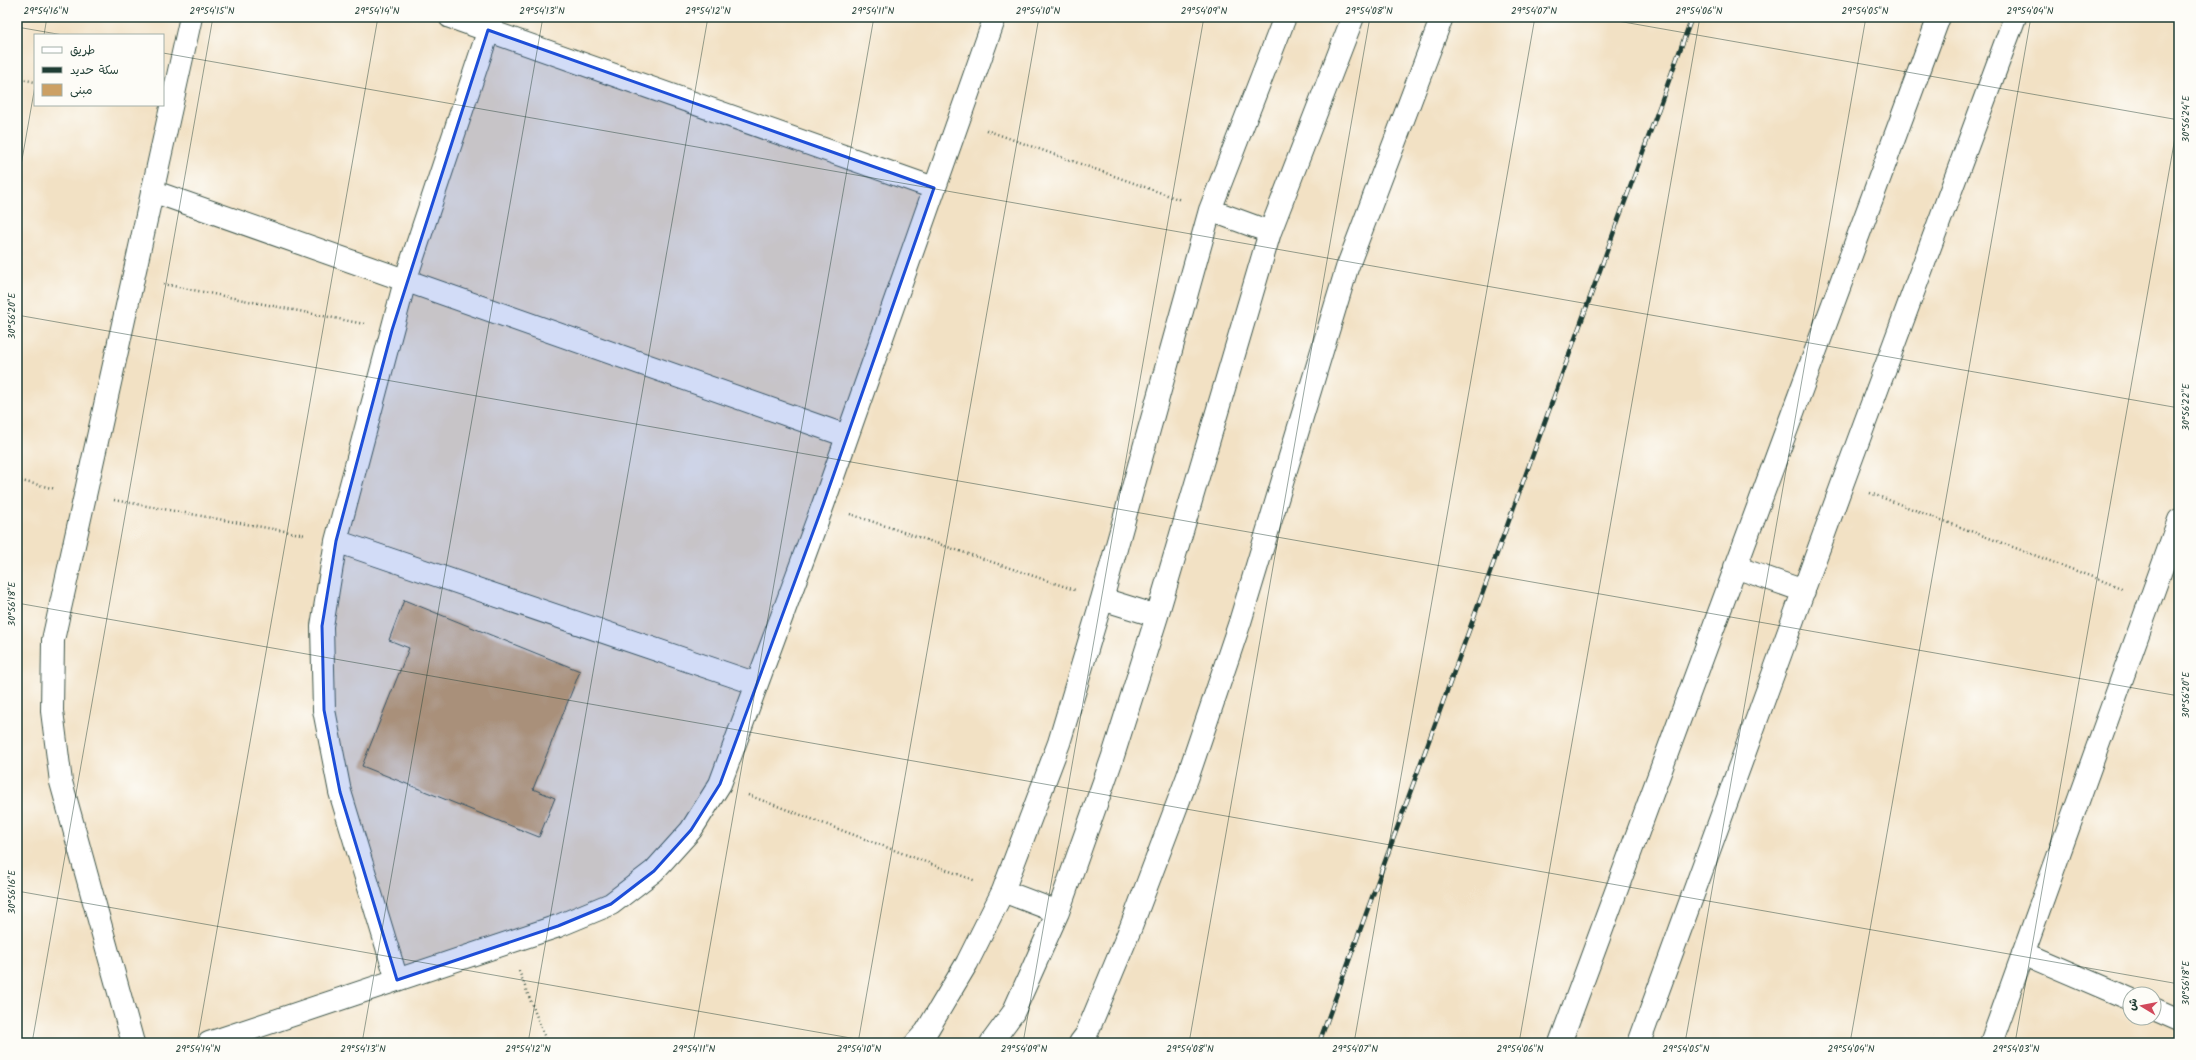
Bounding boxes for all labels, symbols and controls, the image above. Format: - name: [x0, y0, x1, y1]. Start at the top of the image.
- text: 29°54'16"N: [23, 3, 69, 19]
- text: 29°54'15"N: [190, 3, 235, 19]
- text: 29°54'14"N: [354, 3, 400, 19]
- text: 29°54'13"N: [519, 3, 565, 19]
- text: 29°54'12"N: [685, 3, 731, 19]
- text: 29°54'11"N: [852, 3, 895, 19]
- text: 29°54'10"N: [1016, 3, 1061, 19]
- text: 29°54'09"N: [1181, 3, 1227, 19]
- text: 29°54'08"N: [1345, 3, 1393, 19]
- text: 29°54'07"N: [1511, 3, 1557, 19]
- text: 29°54'06"N: [1675, 3, 1723, 19]
- text: 29°54'05"N: [1842, 3, 1889, 19]
- text: 29°54'04"N: [2007, 3, 2054, 19]
- legend: [34, 34, 164, 106]
- text: طريق: [70, 41, 95, 60]
- text: سكة حديد: [70, 61, 119, 80]
- text: مبنى: [70, 81, 93, 100]
- text: 30°56'24"E: [2178, 94, 2194, 142]
- text: 30°56'20"E: [4, 292, 20, 339]
- text: 30°56'22"E: [2178, 382, 2194, 431]
- text: 30°56'18"E: [4, 580, 20, 626]
- text: 30°56'20"E: [2178, 671, 2194, 718]
- text: 30°56'16"E: [4, 869, 20, 914]
- text: 30°56'18"E: [2178, 959, 2194, 1005]
- north arrow: [2122, 986, 2162, 1026]
- text: ش: [2123, 997, 2143, 1012]
- text: 29°54'14"N: [175, 1041, 221, 1057]
- text: 29°54'13"N: [340, 1041, 386, 1057]
- text: 29°54'12"N: [505, 1041, 551, 1057]
- text: 29°54'11"N: [673, 1041, 716, 1057]
- text: 29°54'10"N: [837, 1041, 882, 1057]
- text: 29°54'09"N: [1001, 1041, 1047, 1057]
- text: 29°54'08"N: [1166, 1041, 1214, 1057]
- text: 29°54'07"N: [1332, 1041, 1378, 1057]
- text: 29°54'06"N: [1496, 1041, 1544, 1057]
- text: 29°54'05"N: [1663, 1041, 1710, 1057]
- text: 29°54'04"N: [1828, 1041, 1875, 1057]
- text: 29°54'03"N: [1992, 1041, 2040, 1057]

